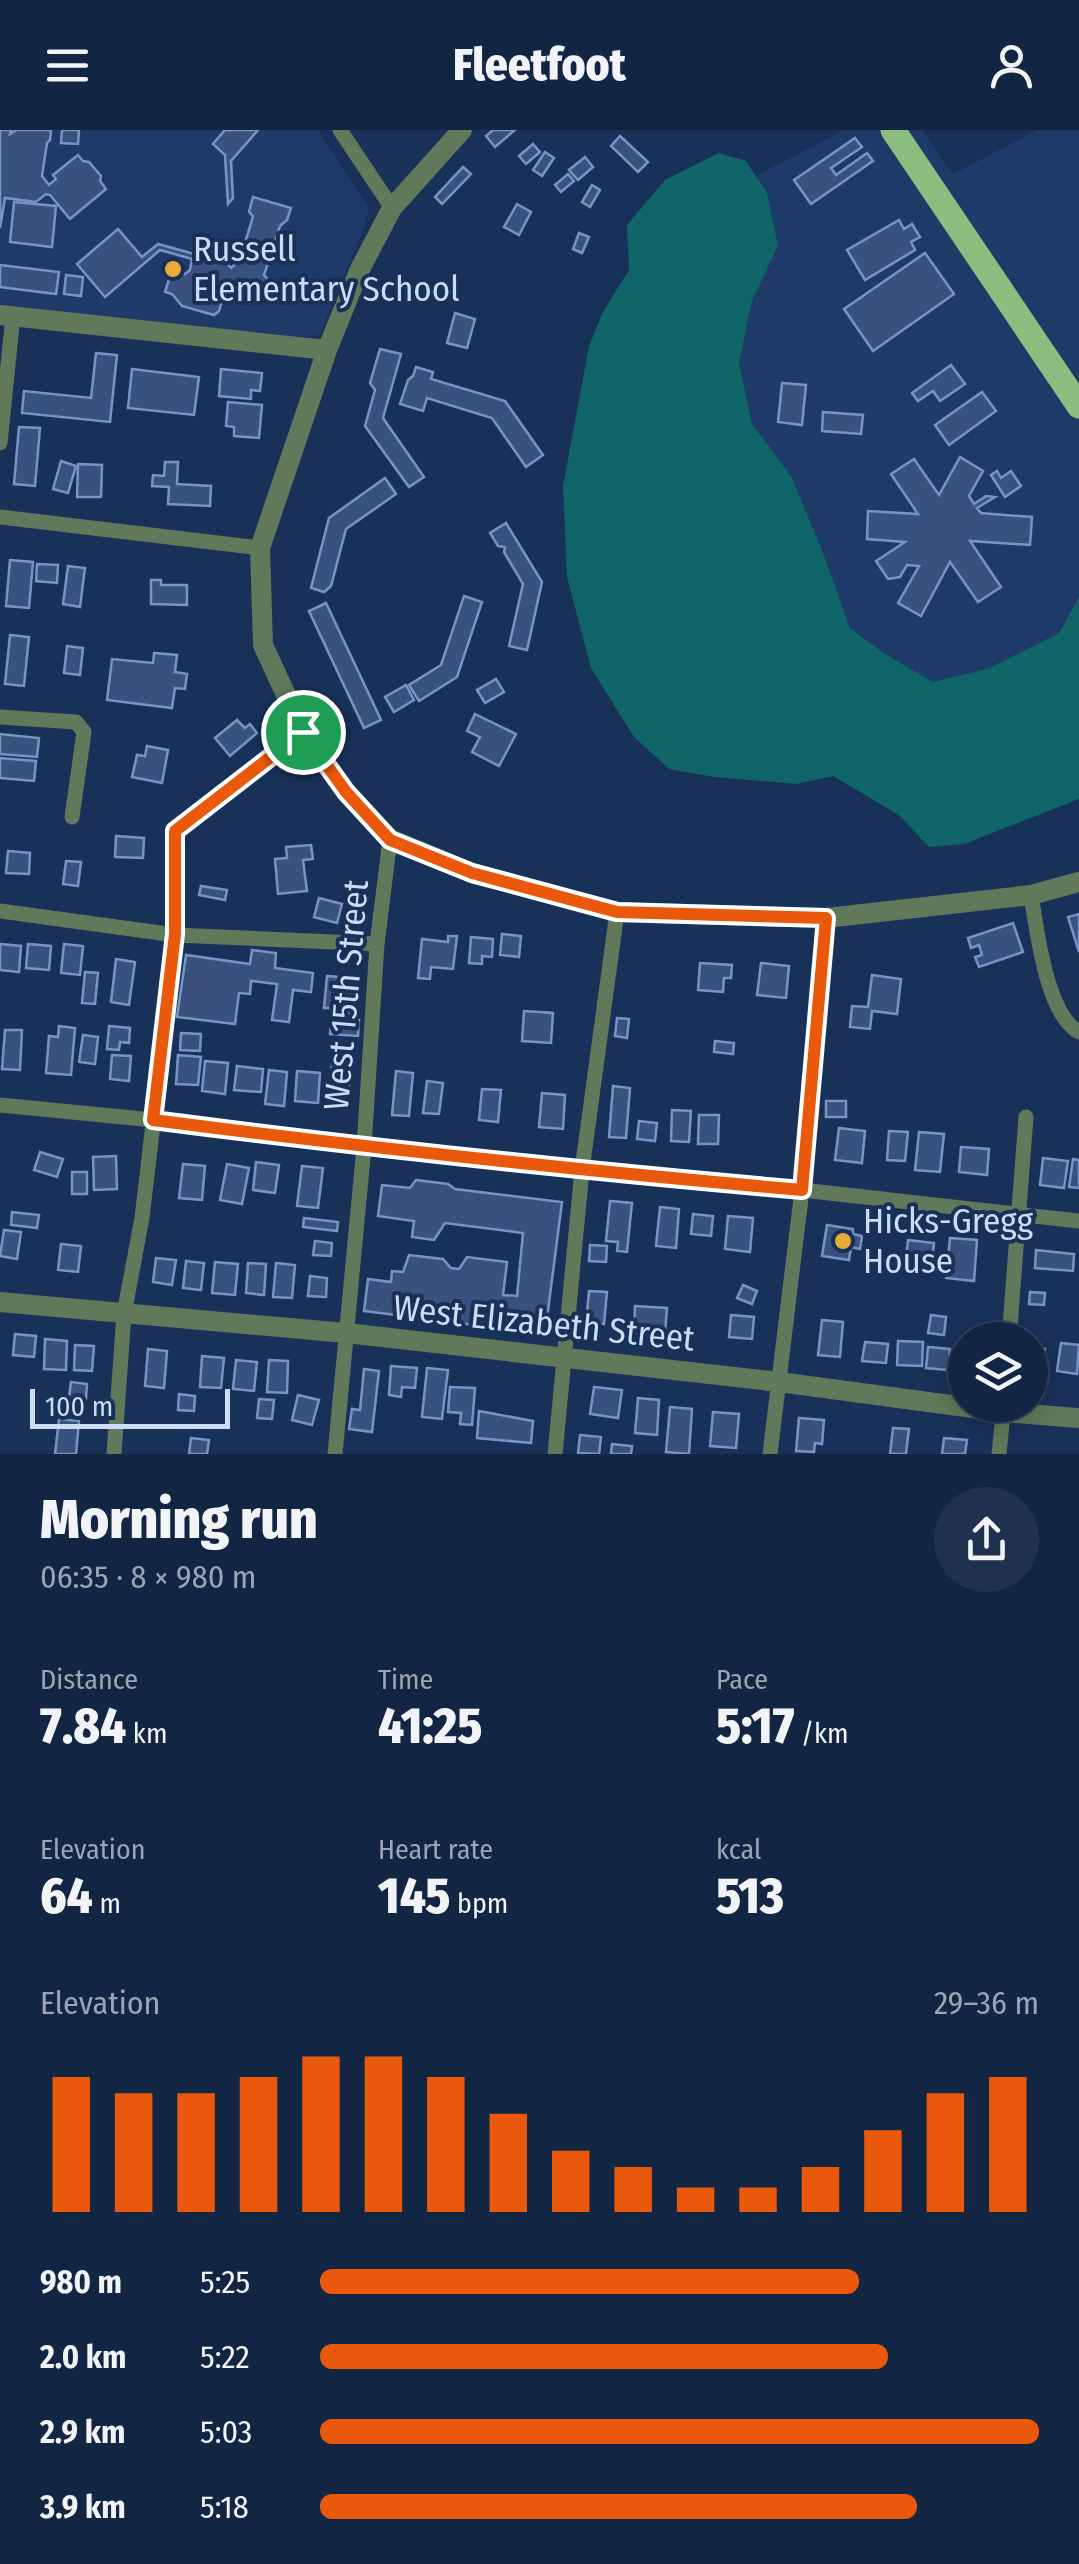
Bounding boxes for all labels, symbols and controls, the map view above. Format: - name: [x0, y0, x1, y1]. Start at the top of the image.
- icon: menu: [40, 38, 95, 93]
- text: Fleetfoot: [453, 38, 626, 92]
- icon: person: [984, 38, 1039, 93]
- place label: Russell Elementary School: [193, 228, 459, 310]
- marker: Russell Elementary School: [162, 258, 184, 280]
- pin: [261, 690, 346, 775]
- icon: arrive: [276, 705, 331, 760]
- street label: West 15th Street: [315, 877, 377, 1112]
- place label: Hicks-Gregg House: [863, 1200, 1034, 1282]
- marker: Hicks-Gregg House: [832, 1230, 854, 1252]
- street label: West Elizabeth Street: [391, 1286, 697, 1360]
- map controls: [948, 1322, 1048, 1422]
- button: layers: [948, 1322, 1048, 1422]
- scale bar: [30, 1384, 230, 1428]
- text: 100 m: [45, 1390, 113, 1423]
- text: Morning run: [40, 1487, 318, 1553]
- button: share: [934, 1487, 1039, 1592]
- text: 06:35 · 8 × 980 m: [40, 1558, 256, 1596]
- text: Distance: [40, 1663, 138, 1696]
- text: Time: [378, 1663, 433, 1696]
- text: Pace: [716, 1663, 768, 1696]
- text: 7.84: [40, 1696, 126, 1756]
- text: 41:25: [378, 1696, 482, 1756]
- text: 5:17: [716, 1696, 794, 1756]
- text: km: [126, 1717, 167, 1750]
- text: /km: [794, 1717, 849, 1750]
- text: Elevation: [40, 1833, 145, 1866]
- text: Heart rate: [378, 1833, 493, 1866]
- text: kcal: [716, 1833, 761, 1866]
- text: 64: [40, 1866, 93, 1926]
- text: 145: [378, 1866, 450, 1926]
- text: 513: [716, 1866, 784, 1926]
- text: m: [93, 1887, 121, 1920]
- text: bpm: [450, 1887, 508, 1920]
- text: Elevation: [40, 1984, 160, 2022]
- text: 29–36 m: [934, 1984, 1039, 2022]
- text: 980 m: [40, 2263, 122, 2301]
- text: 5:25: [200, 2263, 250, 2301]
- text: 2.0 km: [40, 2338, 127, 2376]
- text: 5:22: [200, 2338, 250, 2376]
- text: 2.9 km: [40, 2413, 125, 2451]
- text: 5:03: [200, 2413, 252, 2451]
- text: 3.9 km: [40, 2488, 126, 2526]
- text: 5:18: [200, 2488, 249, 2526]

